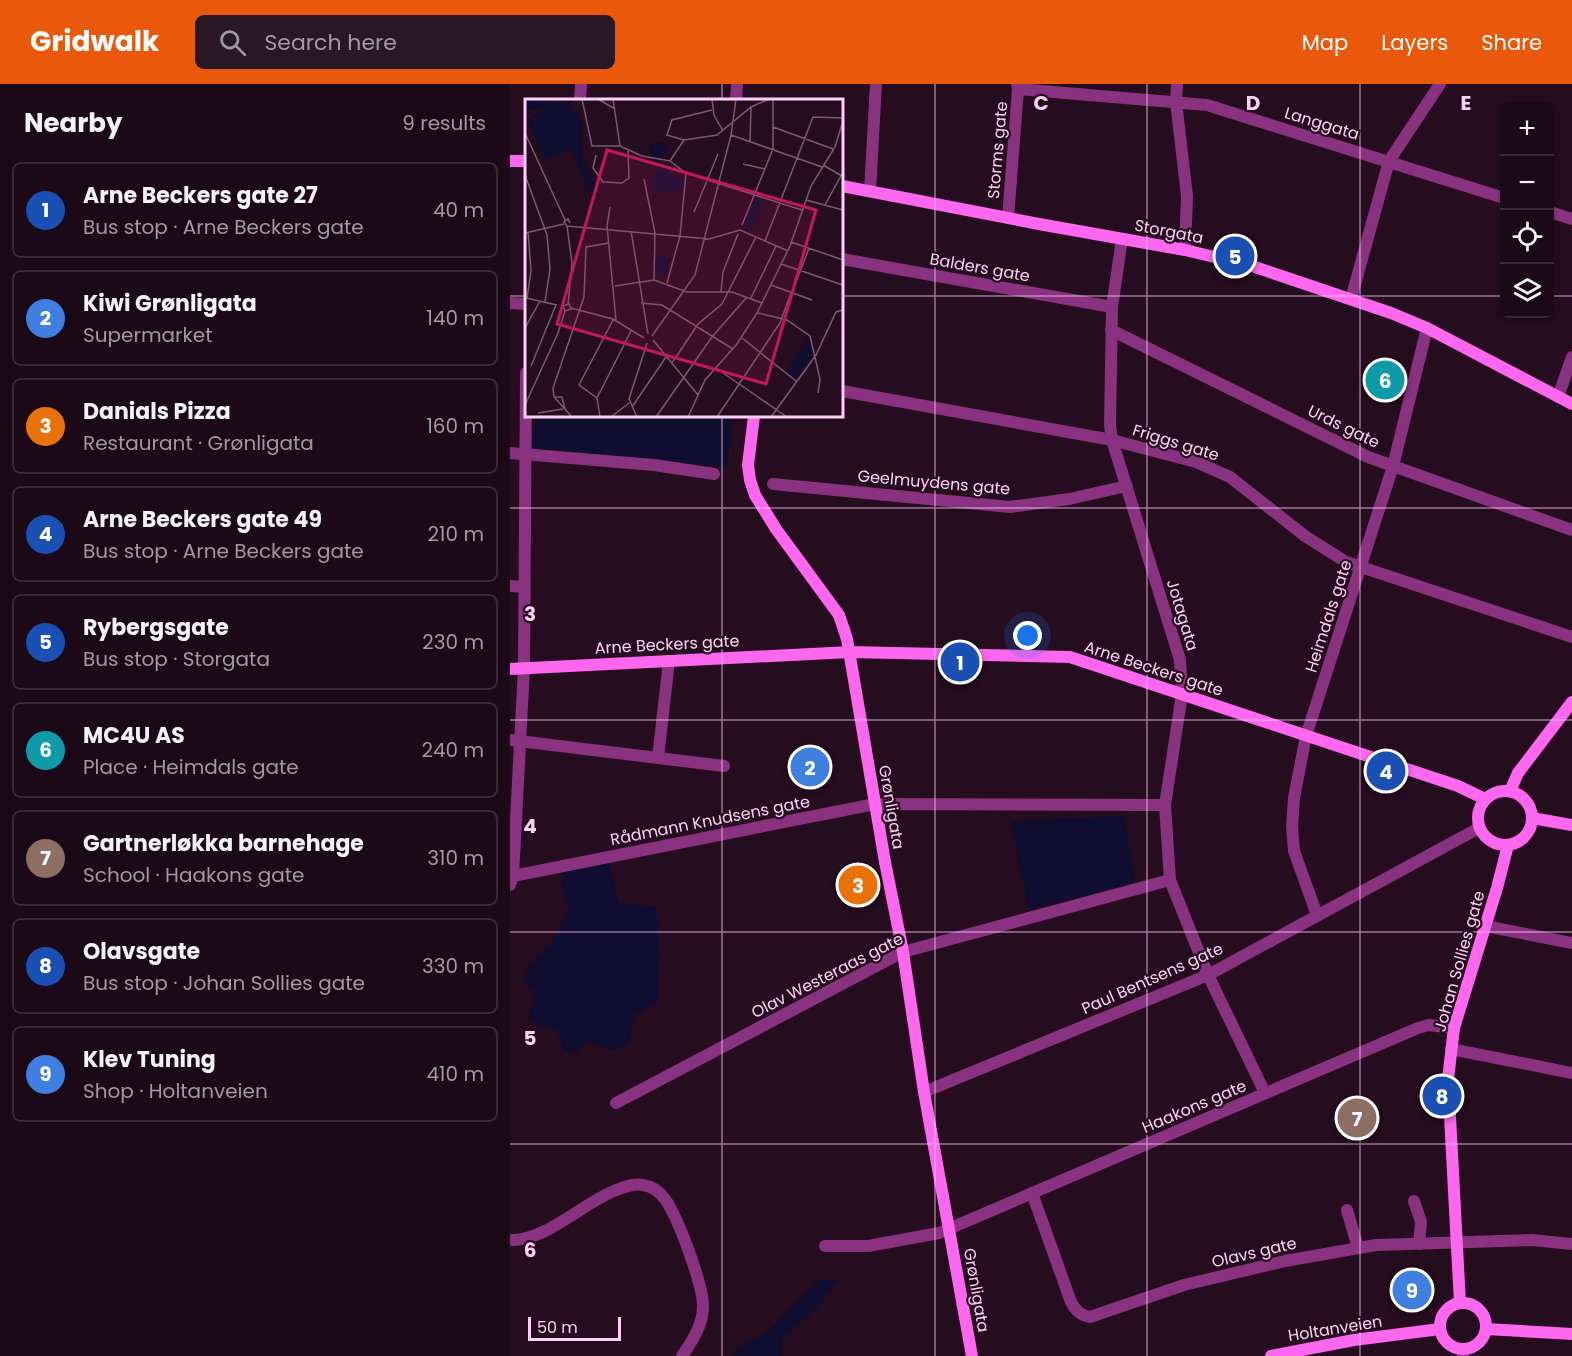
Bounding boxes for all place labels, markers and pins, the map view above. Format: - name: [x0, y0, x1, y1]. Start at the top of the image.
- pin: 5: [1216, 234, 1254, 279]
- pin: 6: [1366, 358, 1404, 402]
- pin: 1: [940, 640, 980, 684]
- pin: 2: [790, 744, 830, 790]
- pin: 4: [1366, 748, 1406, 794]
- pin: 3: [838, 862, 878, 908]
- pin: 8: [1422, 1074, 1462, 1118]
- pin: 7: [1338, 1096, 1376, 1140]
- pin: 9: [1392, 1268, 1432, 1312]

